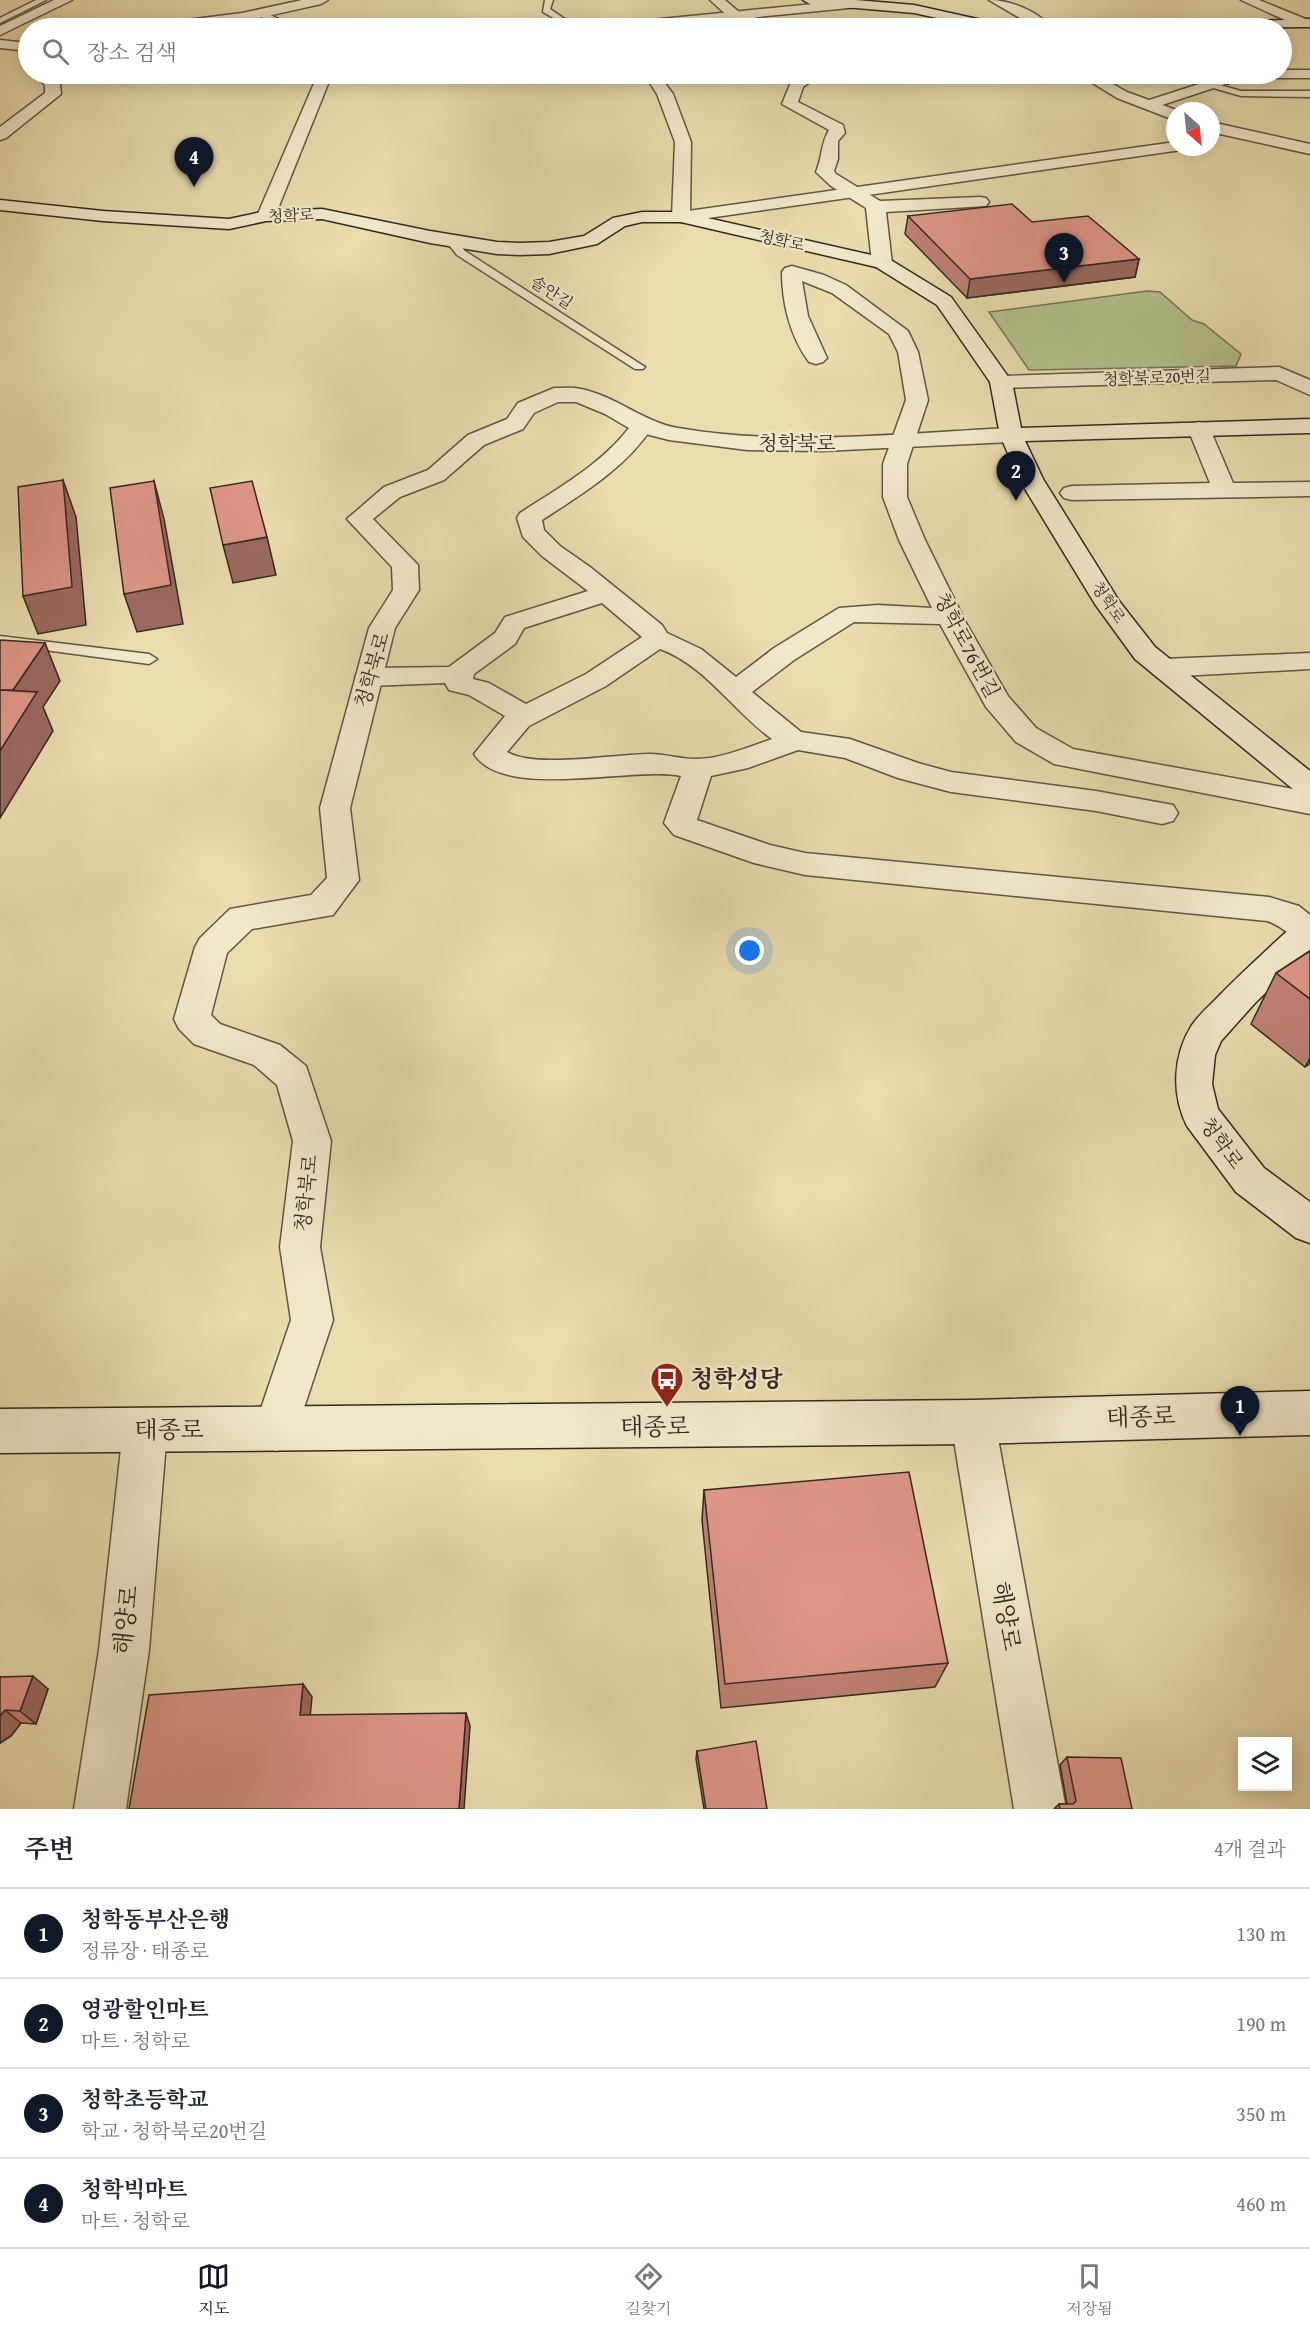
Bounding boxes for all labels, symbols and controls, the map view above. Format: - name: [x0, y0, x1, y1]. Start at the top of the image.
- search box: [18, 18, 1292, 84]
- icon: search: [39, 35, 72, 68]
- text: 장소 검색: [87, 36, 177, 68]
- north arrow: [1166, 102, 1220, 156]
- pin: 4: [174, 138, 214, 187]
- street label: 청학로: [267, 202, 315, 228]
- street label: 청학로: [757, 223, 808, 257]
- pin: 3: [1044, 234, 1084, 283]
- street label: 솔안길: [526, 269, 578, 315]
- street label: 청학북로20번길: [1103, 363, 1211, 391]
- street label: 청학북로: [758, 428, 836, 457]
- pin: 2: [996, 452, 1036, 501]
- street label: 청학로: [1086, 576, 1132, 628]
- street label: 청학로76번길: [927, 587, 1007, 703]
- street label: 청학북로: [347, 629, 396, 711]
- your location: [735, 936, 764, 965]
- street label: 청학로: [1194, 1111, 1251, 1175]
- street label: 청학북로: [287, 1153, 324, 1233]
- bus stop icon: 청학성당: [649, 1361, 685, 1408]
- place label: 청학성당: [690, 1361, 784, 1396]
- pin: 1: [1220, 1386, 1260, 1436]
- street label: 태종로: [1106, 1398, 1176, 1435]
- street label: 태종로: [620, 1408, 690, 1445]
- street label: 태종로: [134, 1412, 204, 1447]
- street label: 해양로: [983, 1579, 1030, 1653]
- street label: 해양로: [104, 1584, 147, 1656]
- map controls: [1238, 1737, 1292, 1791]
- button: layers: [1238, 1737, 1292, 1791]
- text: 주변: [24, 1829, 74, 1868]
- text: 4개 결과: [1214, 1834, 1286, 1863]
- text: 청학동부산은행: [81, 1903, 230, 1935]
- text: 1: [38, 1919, 49, 1948]
- text: 130 m: [1236, 1919, 1286, 1948]
- text: 정류장 · 태종로: [81, 1936, 209, 1965]
- text: 영광할인마트: [81, 1993, 209, 2025]
- text: 2: [38, 2009, 49, 2038]
- text: 190 m: [1236, 2009, 1286, 2038]
- text: 마트 · 청학로: [81, 2026, 190, 2055]
- text: 청학초등학교: [81, 2083, 209, 2115]
- text: 3: [38, 2099, 49, 2128]
- text: 350 m: [1236, 2099, 1286, 2128]
- text: 학교 · 청학북로20번길: [81, 2116, 267, 2145]
- text: 청학빅마트: [81, 2173, 187, 2205]
- text: 4: [38, 2189, 49, 2218]
- text: 460 m: [1236, 2189, 1286, 2218]
- text: 마트 · 청학로: [81, 2206, 190, 2235]
- tab: 지도: [197, 2260, 230, 2320]
- tab: 길찾기: [625, 2260, 672, 2320]
- tab: 저장됨: [1066, 2260, 1113, 2320]

